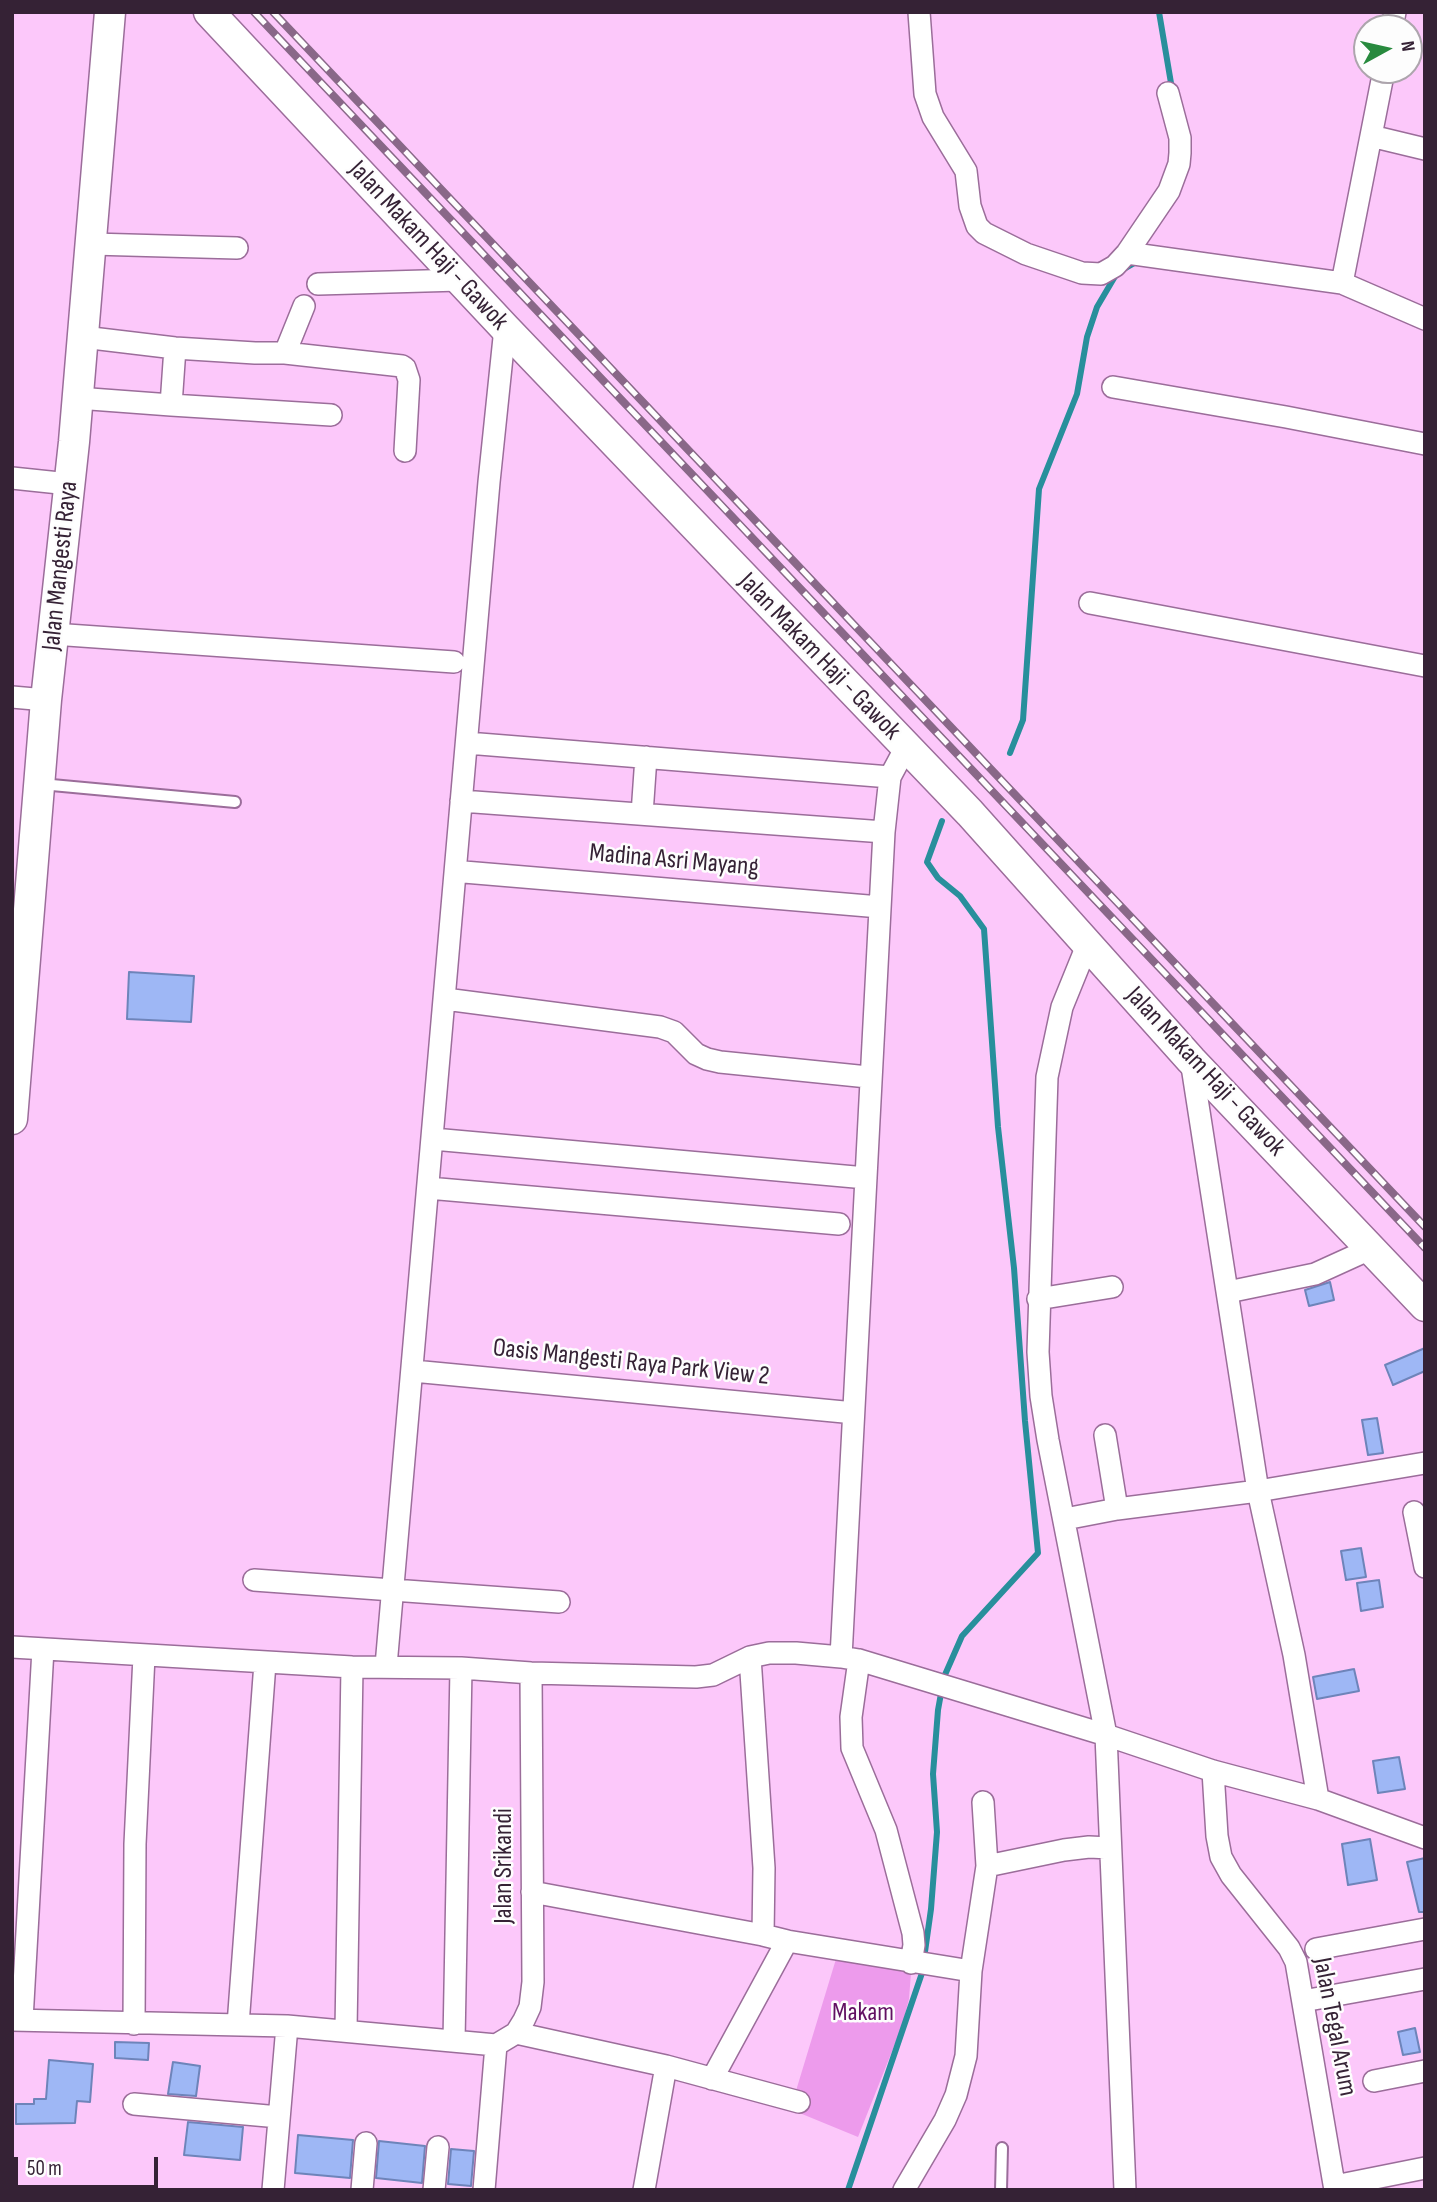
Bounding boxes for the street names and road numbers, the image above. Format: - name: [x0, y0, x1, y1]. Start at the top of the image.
- street label: Jalan Makam Haji - Gawok: [342, 155, 514, 337]
- street label: Jalan Mangesti Raya: [37, 480, 85, 652]
- street label: Jalan Makam Haji - Gawok: [731, 567, 907, 747]
- street label: Madina Asri Mayang: [588, 838, 760, 884]
- street label: Jalan Makam Haji - Gawok: [1119, 981, 1291, 1163]
- street label: Oasis Mangesti Raya Park View 2: [491, 1333, 771, 1393]
- street label: Jalan Srikandi: [488, 1808, 520, 1924]
- street label: Jalan Tegal Arum: [1305, 1955, 1363, 2099]

